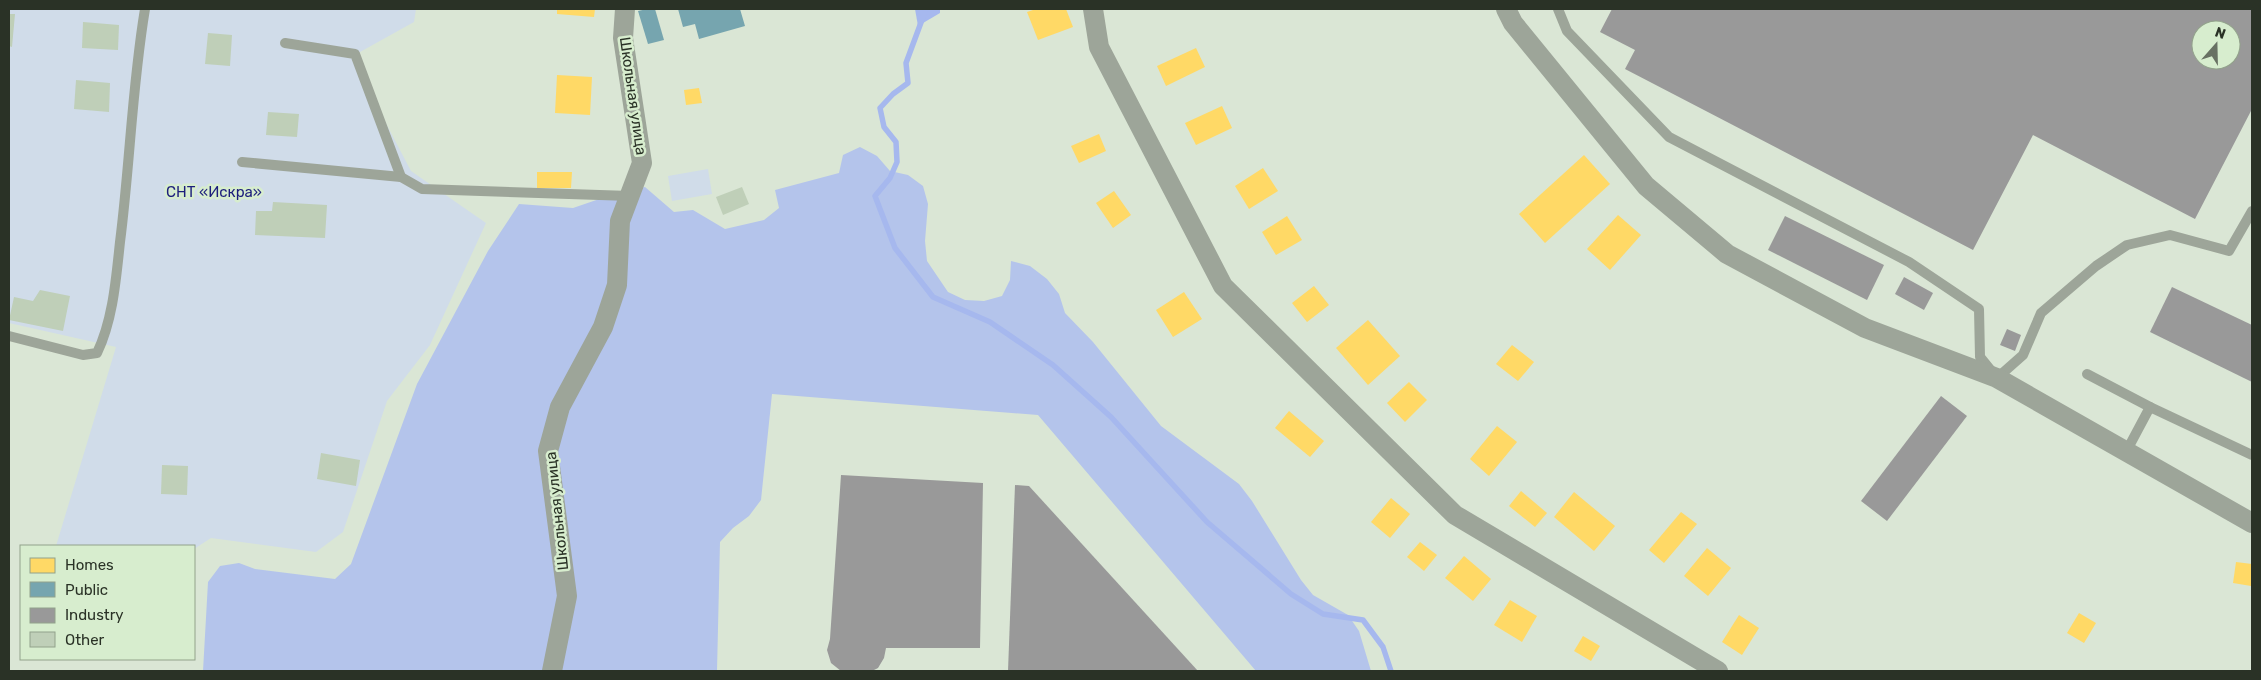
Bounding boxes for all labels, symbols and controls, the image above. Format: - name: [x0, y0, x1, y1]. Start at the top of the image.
- north arrow: [2191, 20, 2241, 70]
- text: N: [2213, 24, 2228, 43]
- street label: Школьная улица: [616, 36, 650, 156]
- park label: СНТ «Искра»: [166, 183, 262, 201]
- street label: Школьная улица: [542, 451, 572, 571]
- legend: [20, 545, 195, 660]
- text: Homes: [65, 556, 114, 574]
- text: Public: [65, 581, 108, 599]
- text: Industry: [65, 606, 124, 624]
- text: Other: [65, 631, 105, 649]

